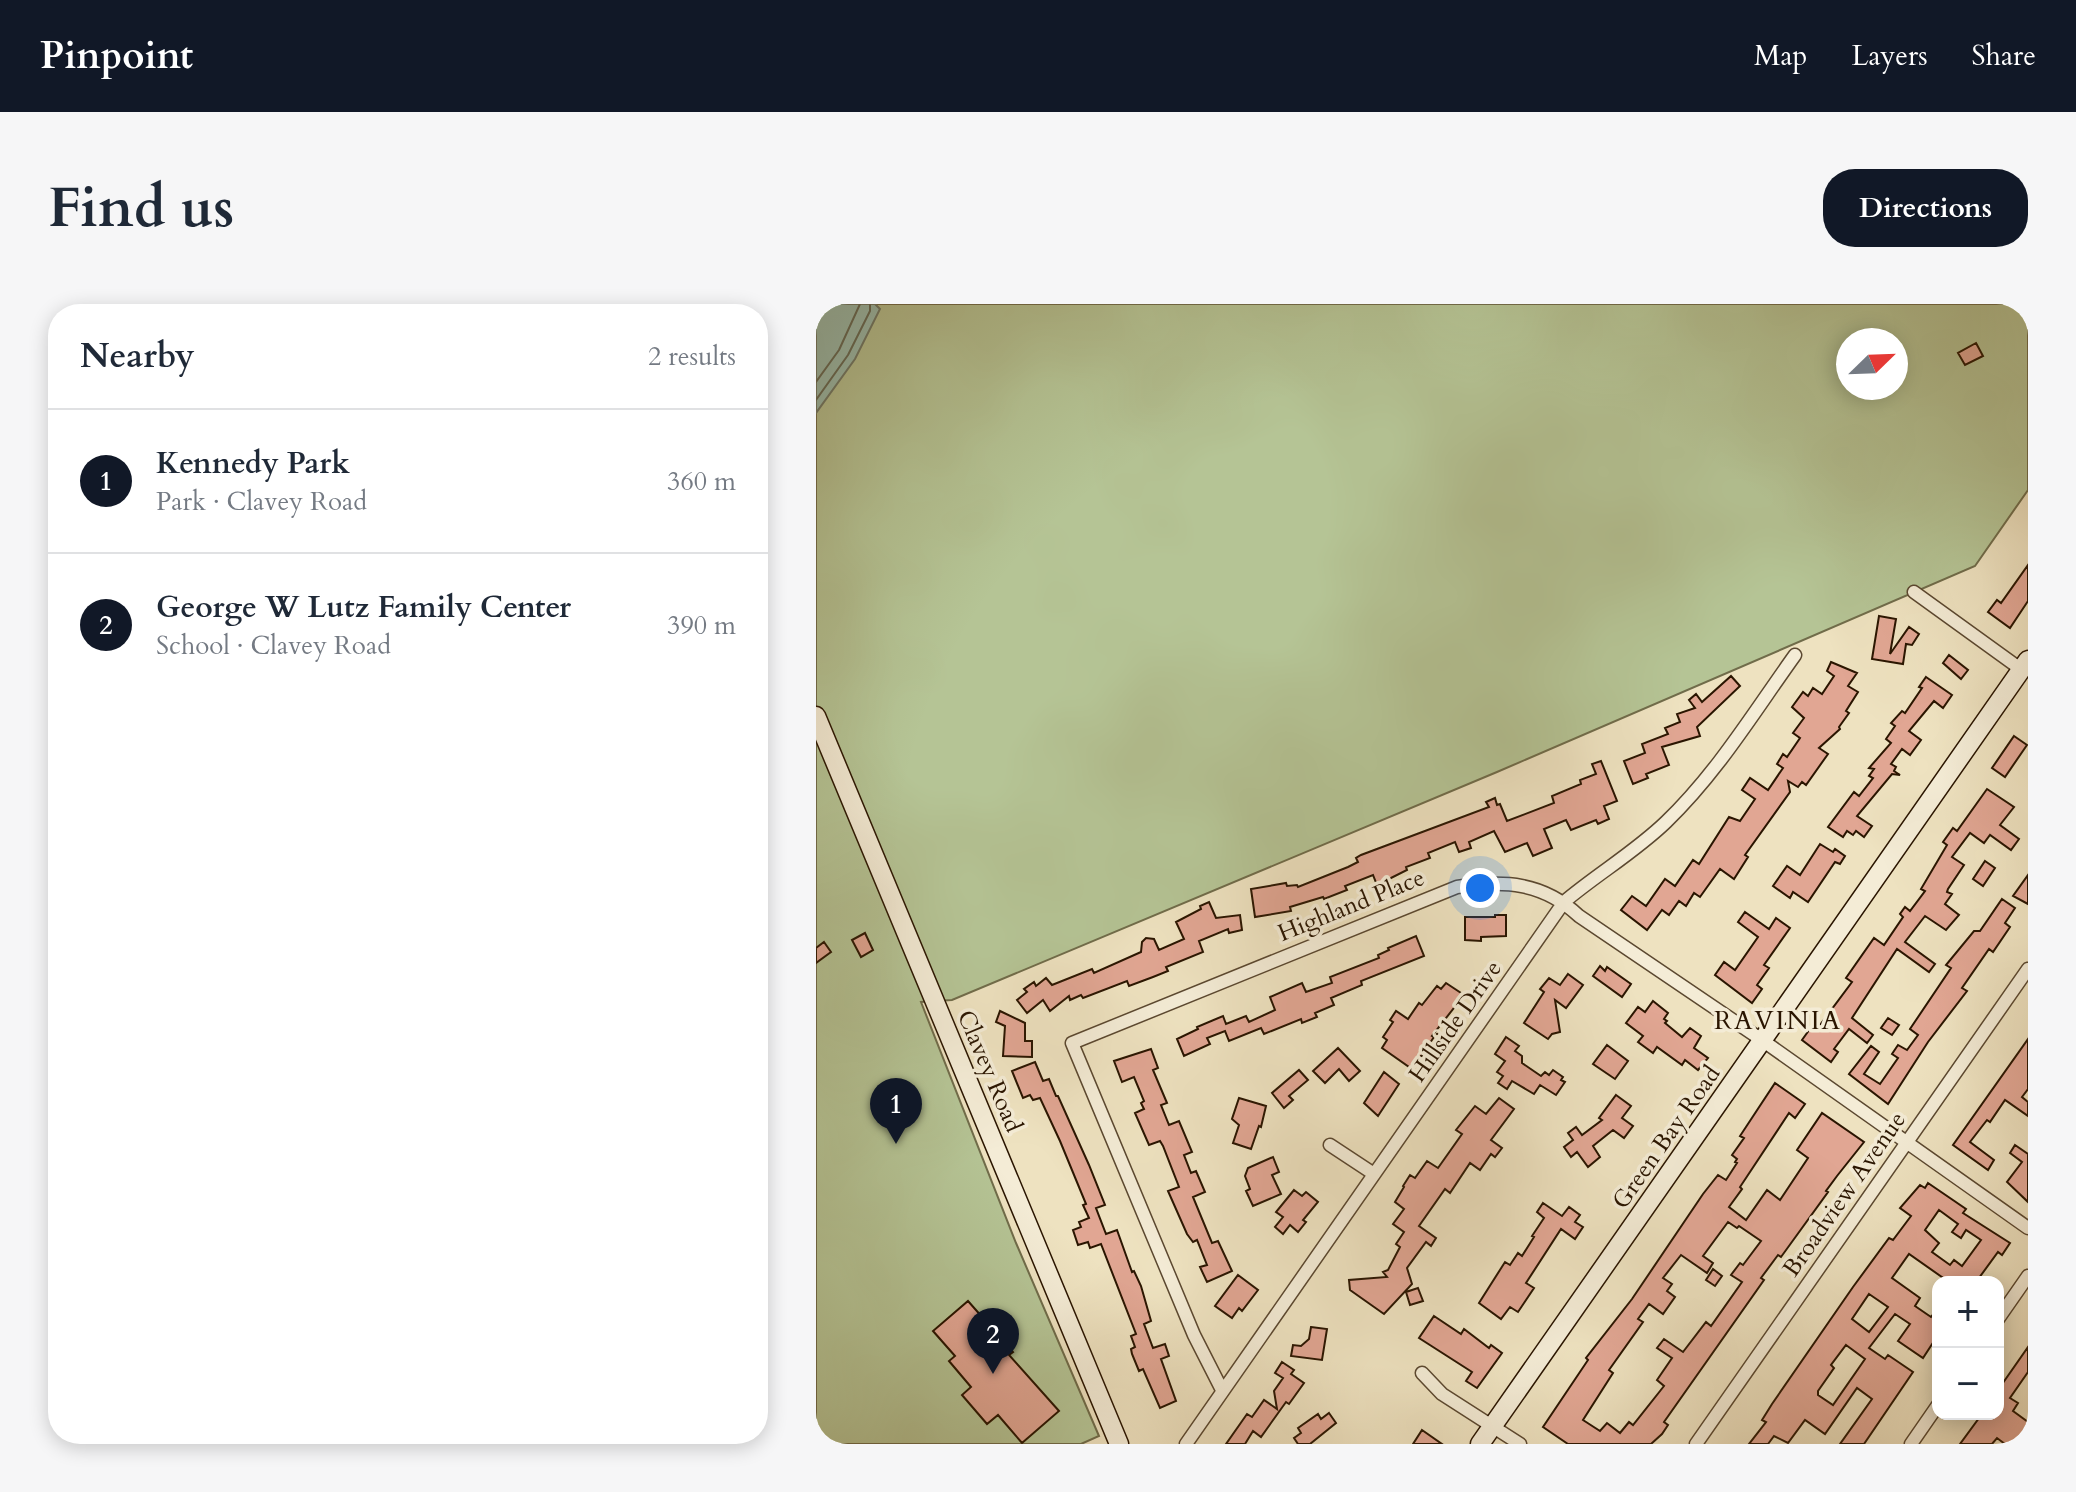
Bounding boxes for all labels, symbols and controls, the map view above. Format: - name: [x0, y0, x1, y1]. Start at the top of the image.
- text: Pinpoint: [40, 30, 193, 82]
- text: Map: [1754, 37, 1807, 75]
- text: Layers: [1851, 37, 1928, 75]
- text: Share: [1972, 37, 2036, 75]
- button: Directions: [1823, 169, 2028, 247]
- text: Find us: [48, 171, 234, 246]
- north arrow: [1836, 328, 1908, 400]
- text: Nearby: [80, 333, 195, 379]
- text: 2 results: [648, 339, 736, 374]
- text: Kennedy Park: [156, 443, 350, 484]
- text: 1: [99, 464, 113, 499]
- text: 360 m: [667, 464, 736, 499]
- text: Park · Clavey Road: [156, 484, 367, 519]
- text: George W Lutz Family Center: [156, 587, 571, 628]
- text: 2: [99, 608, 113, 643]
- text: 390 m: [667, 608, 736, 643]
- text: School · Clavey Road: [156, 628, 391, 663]
- street label: Highland Place: [1273, 861, 1429, 950]
- your location: [1460, 868, 1500, 908]
- street label: Hillside Drive: [1401, 954, 1510, 1089]
- district label: RAVINIA: [1714, 1003, 1842, 1038]
- street label: Clavey Road: [949, 1005, 1030, 1138]
- street label: Green Bay Road: [1605, 1059, 1728, 1216]
- pin: 1: [870, 1078, 922, 1144]
- street label: Broadview Avenue: [1775, 1105, 1914, 1283]
- map controls: [1932, 1276, 2004, 1420]
- button: +: [1932, 1276, 2004, 1348]
- pin: 2: [967, 1308, 1019, 1374]
- button: −: [1932, 1348, 2004, 1420]

